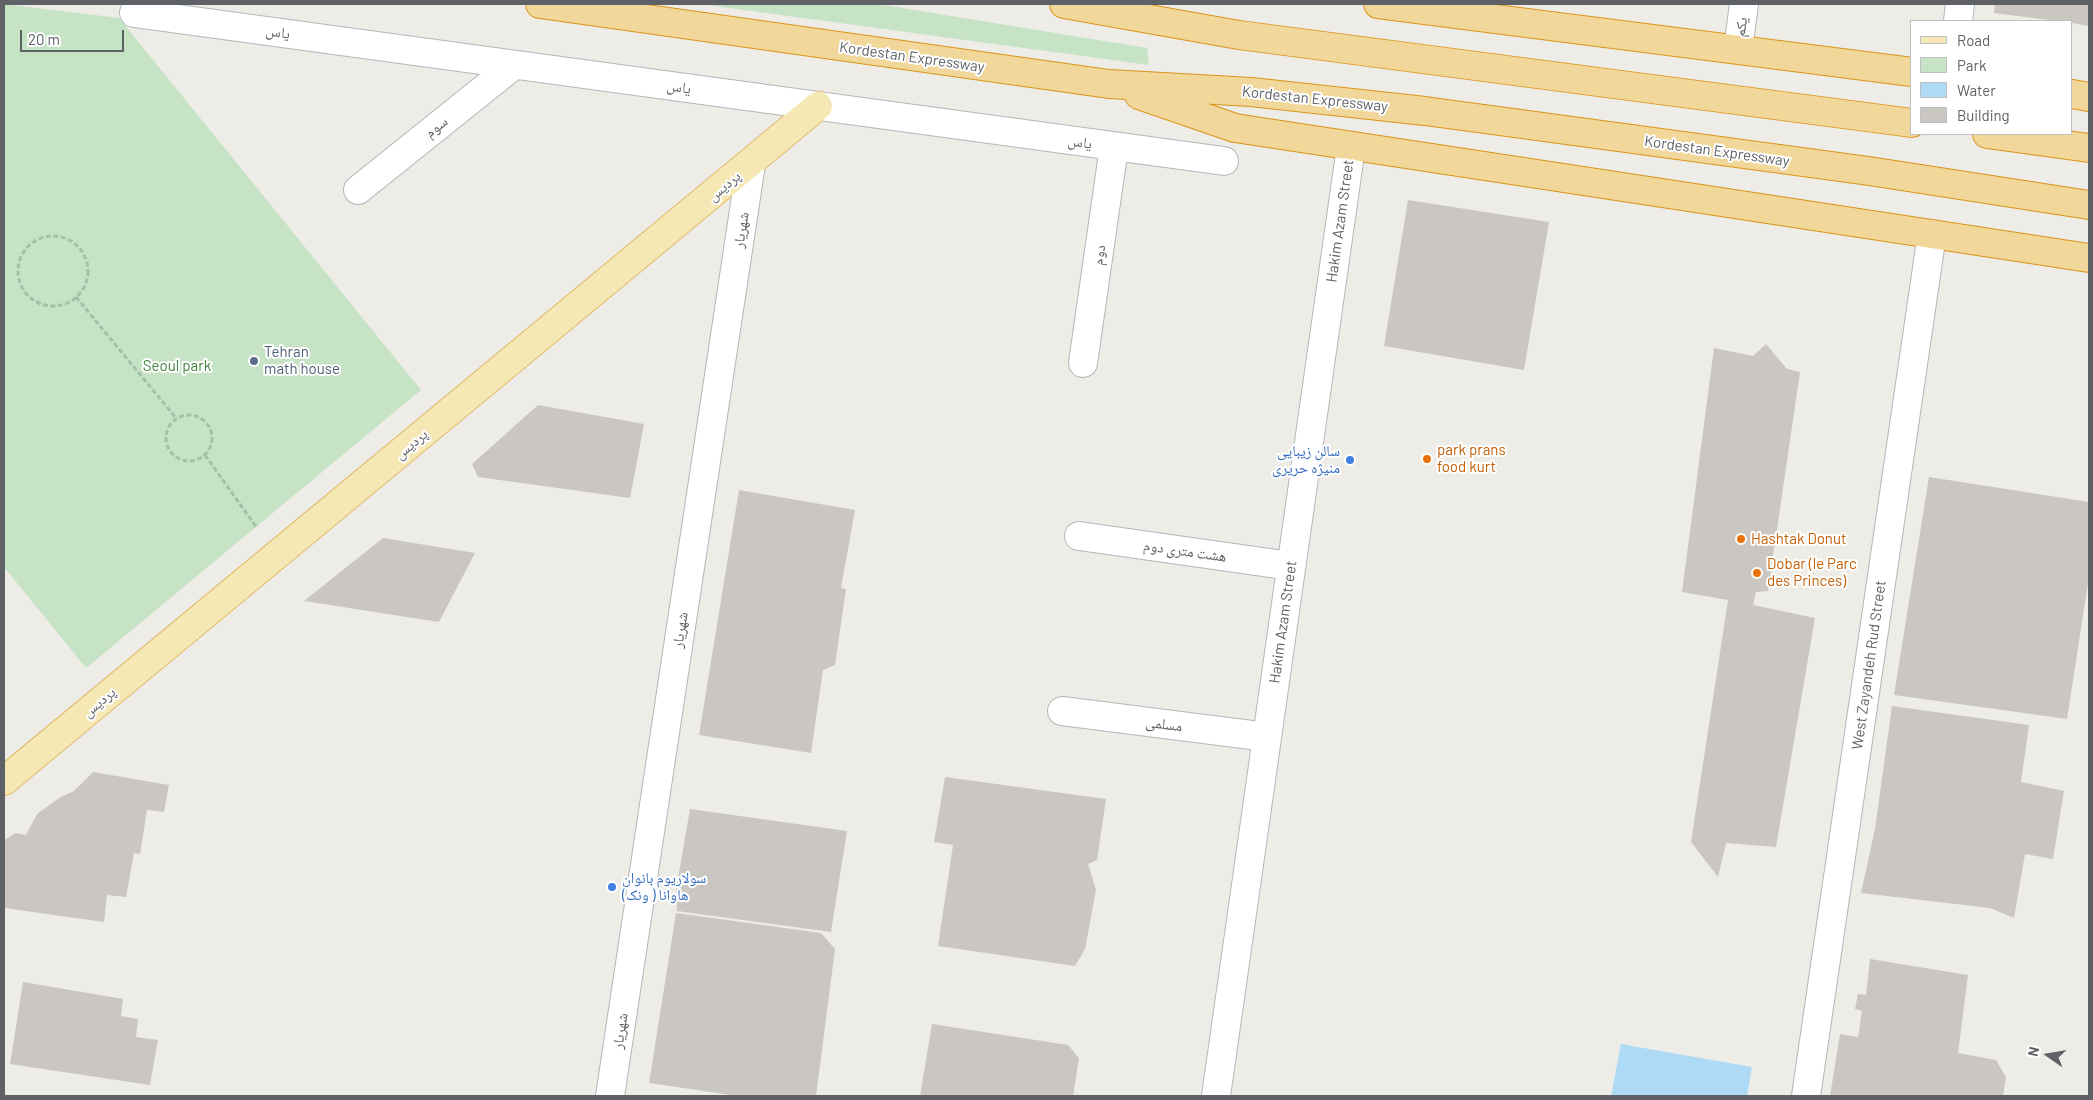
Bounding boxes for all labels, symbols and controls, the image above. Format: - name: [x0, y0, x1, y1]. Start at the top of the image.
- street label: یکم: [1731, 16, 1751, 38]
- scale bar: [22, 20, 126, 52]
- legend: [1910, 20, 2073, 135]
- street label: یاس: [265, 21, 291, 43]
- text: 20 m: [28, 30, 60, 48]
- text: Road: [1957, 31, 1990, 49]
- street label: Kordestan Expressway: [838, 38, 986, 76]
- text: Park: [1957, 56, 1986, 74]
- street label: یاس: [666, 76, 692, 98]
- text: Water: [1957, 81, 1996, 99]
- street label: Kordestan Expressway: [1241, 82, 1389, 116]
- text: Building: [1957, 106, 2010, 124]
- street label: سوم: [421, 112, 451, 142]
- street label: یاس: [1067, 131, 1093, 153]
- street label: Kordestan Expressway: [1643, 132, 1791, 170]
- street label: Hakim Azam Street: [1322, 158, 1358, 284]
- street label: پردیس: [704, 167, 744, 205]
- street label: شهریار: [729, 211, 753, 249]
- street label: دوم: [1089, 244, 1109, 266]
- place label: Tehran math house: [264, 343, 340, 378]
- marker: Tehran math house: [248, 355, 260, 367]
- park label: Seoul park: [143, 357, 211, 375]
- street label: پردیس: [391, 425, 431, 463]
- place label: park prans food kurt: [1437, 441, 1506, 476]
- place label: سالن زیبایی منیژه حریری: [1272, 442, 1340, 477]
- marker: park prans food kurt: [1421, 453, 1433, 465]
- marker: سالن زیبایی منیژه حریری: [1344, 454, 1356, 466]
- place label: Hashtak Donut: [1751, 530, 1846, 548]
- marker: Hashtak Donut: [1735, 533, 1747, 545]
- street label: هشت متری دوم: [1142, 536, 1228, 566]
- place label: Dobar (le Parc des Princes): [1767, 555, 1857, 590]
- street label: Hakim Azam Street: [1265, 559, 1301, 685]
- marker: Dobar (le Parc des Princes): [1751, 567, 1763, 579]
- street label: West Zayandeh Rud Street: [1848, 579, 1890, 751]
- street label: شهریار: [668, 611, 692, 649]
- street label: پردیس: [79, 683, 119, 721]
- street label: مسلمی: [1145, 713, 1183, 735]
- place label: سولاریوم بانوان هاوانا ( ونک): [622, 869, 706, 904]
- marker: سولاریوم بانوان هاوانا ( ونک): [606, 881, 618, 893]
- street label: شهریار: [608, 1012, 632, 1050]
- north arrow: [2023, 1030, 2073, 1080]
- text: N: [2024, 1045, 2042, 1058]

